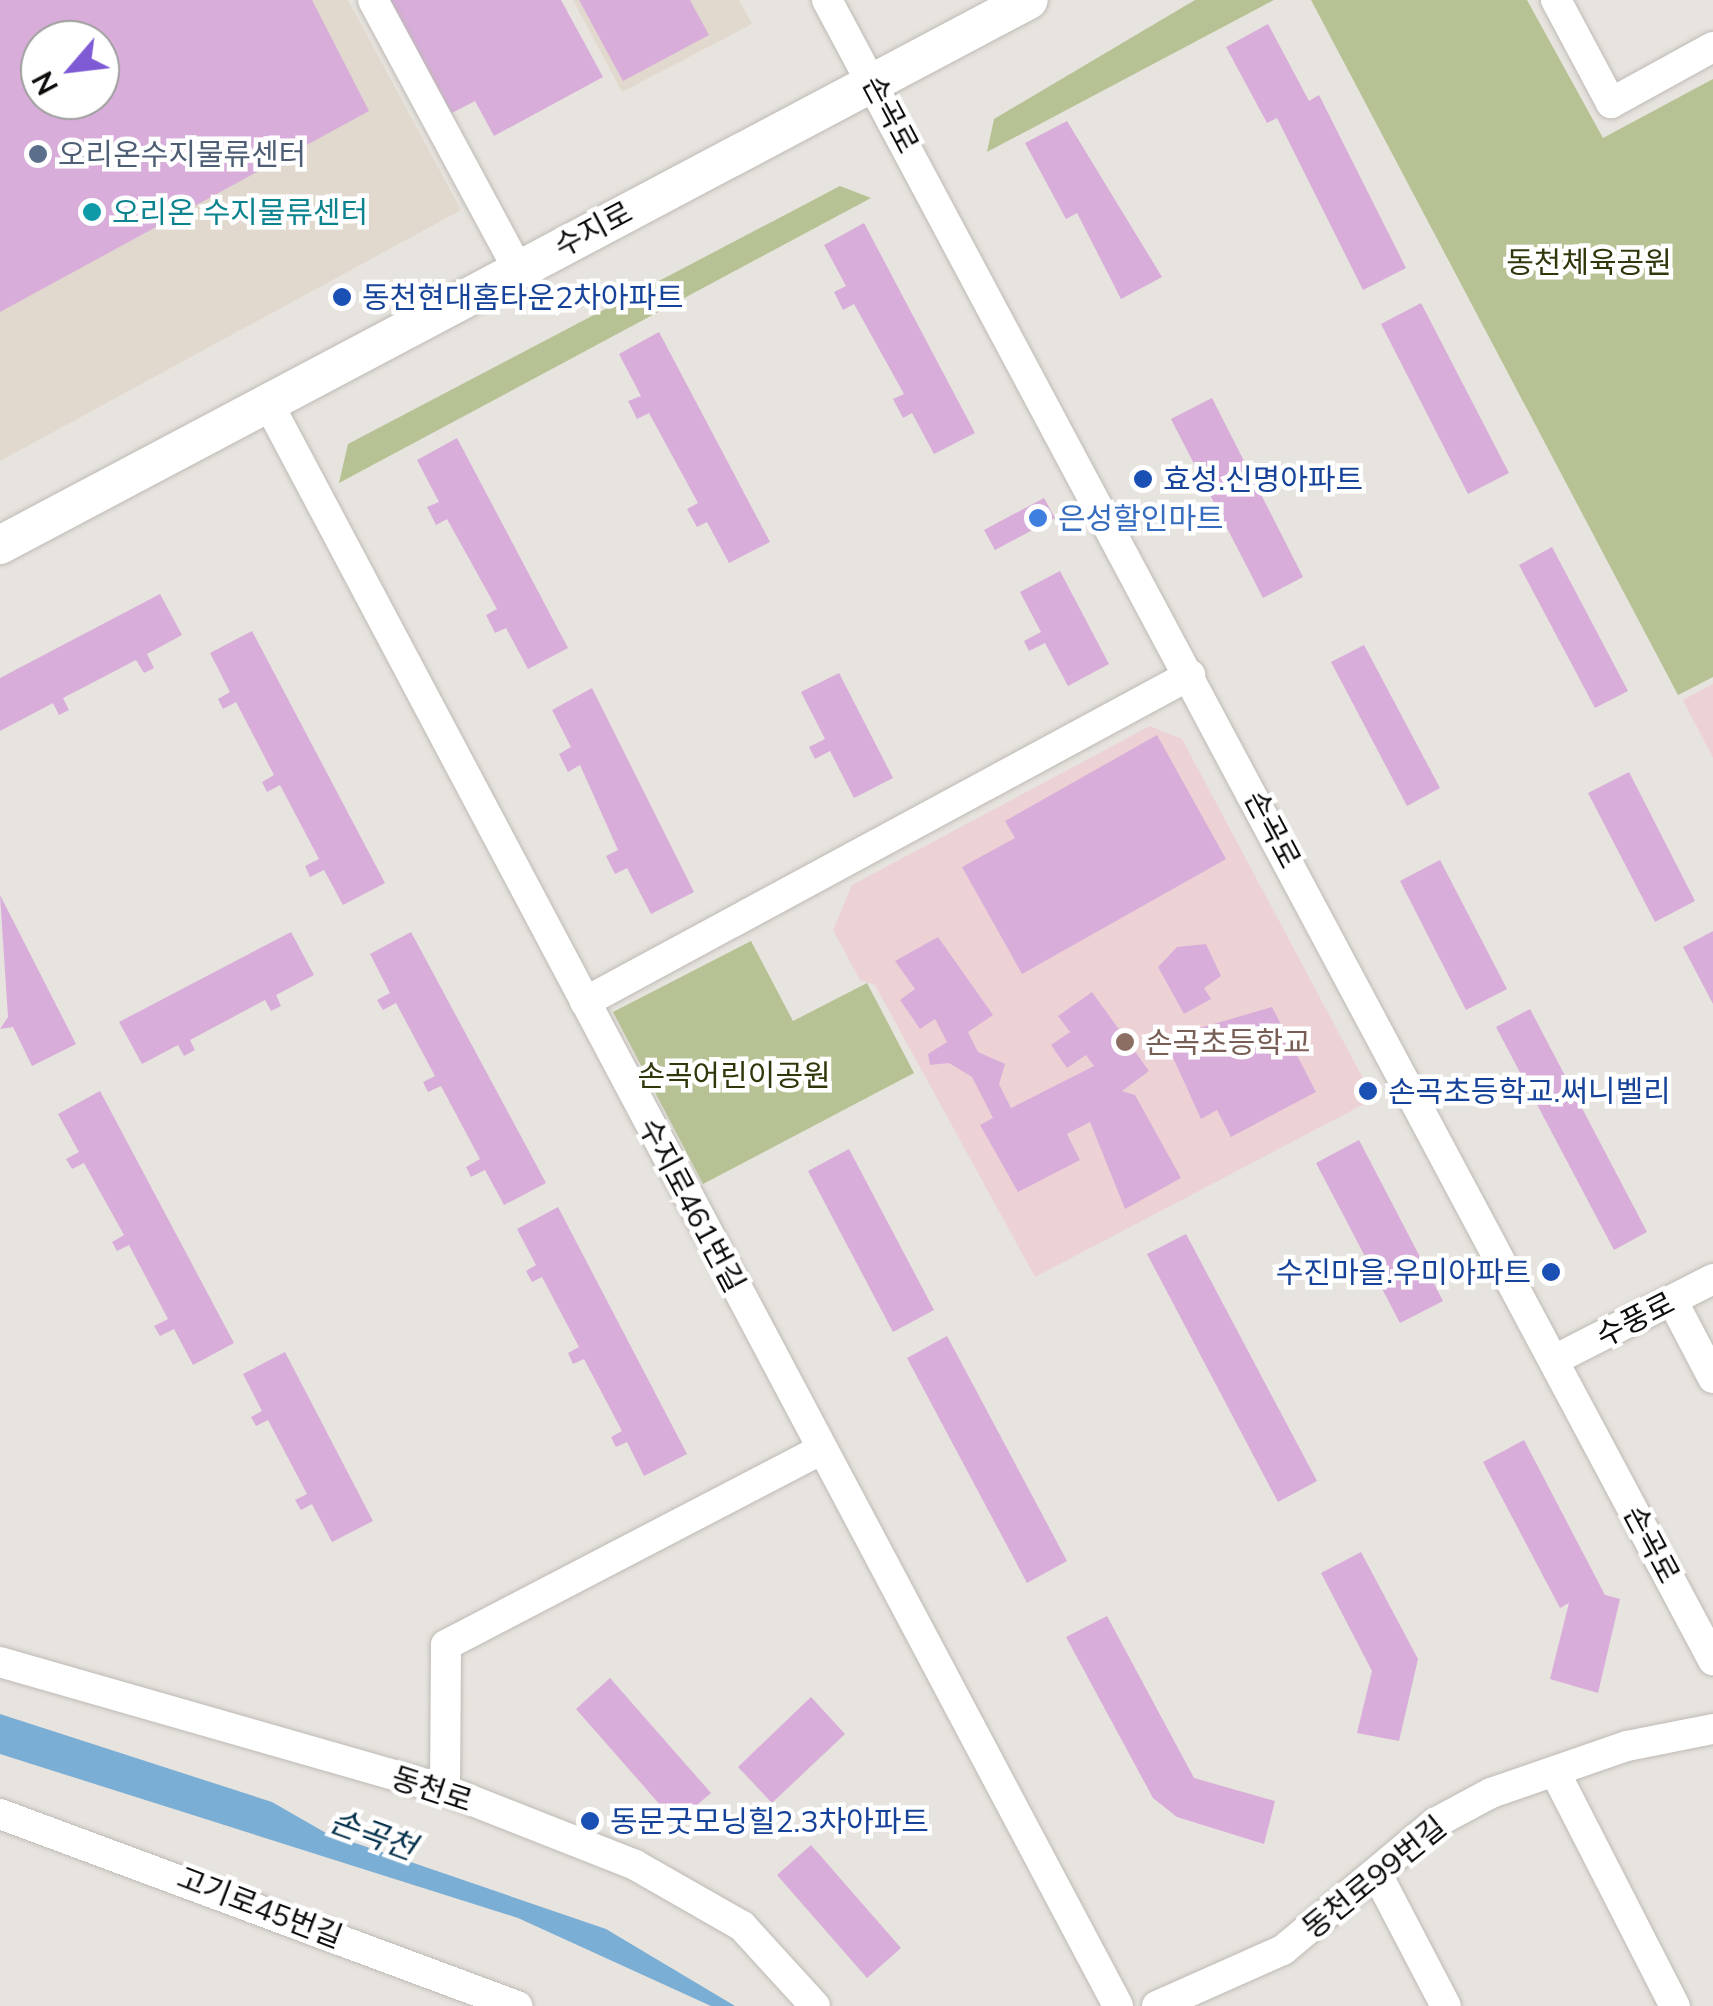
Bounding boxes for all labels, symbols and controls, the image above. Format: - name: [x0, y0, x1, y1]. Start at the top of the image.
- north arrow: [20, 20, 120, 120]
- text: N: [24, 66, 65, 101]
- street label: 손곡로: [856, 69, 926, 159]
- place label: 오리온수지물류센터: [58, 136, 306, 172]
- marker: 오리온수지물류센터: [27, 143, 49, 165]
- place label: 오리온 수지물류센터: [112, 194, 368, 230]
- street label: 수지로: [548, 194, 638, 264]
- marker: 오리온 수지물류센터: [81, 201, 103, 223]
- park label: 동천체육공원: [1506, 244, 1672, 280]
- place label: 동천현대홈타운2차아파트: [362, 279, 684, 315]
- marker: 동천현대홈타운2차아파트: [331, 286, 353, 308]
- place label: 효성.신명아파트: [1163, 461, 1363, 497]
- marker: 효성.신명아파트: [1132, 468, 1154, 490]
- place label: 은성할인마트: [1058, 500, 1224, 536]
- marker: 은성할인마트: [1027, 507, 1049, 529]
- street label: 손곡로: [1238, 784, 1308, 874]
- place label: 손곡초등학교: [1145, 1024, 1311, 1060]
- marker: 손곡초등학교: [1114, 1031, 1136, 1053]
- park label: 손곡어린이공원: [637, 1057, 831, 1093]
- place label: 손곡초등학교.써니벨리: [1388, 1073, 1671, 1109]
- marker: 손곡초등학교.써니벨리: [1357, 1080, 1379, 1102]
- street label: 수지로461번길: [631, 1112, 753, 1298]
- place label: 수진마을.우미아파트: [1276, 1254, 1531, 1290]
- marker: 수진마을.우미아파트: [1540, 1261, 1562, 1283]
- street label: 수풍로: [1590, 1284, 1680, 1354]
- street label: 손곡로: [1617, 1499, 1687, 1589]
- street label: 동천로: [387, 1759, 477, 1819]
- water label: 손곡천: [325, 1801, 421, 1867]
- place label: 동문굿모닝힐2.3차아파트: [610, 1803, 929, 1839]
- street label: 동천로99번길: [1295, 1808, 1453, 1946]
- marker: 동문굿모닝힐2.3차아파트: [579, 1810, 601, 1832]
- street label: 고기로45번길: [172, 1859, 348, 1955]

